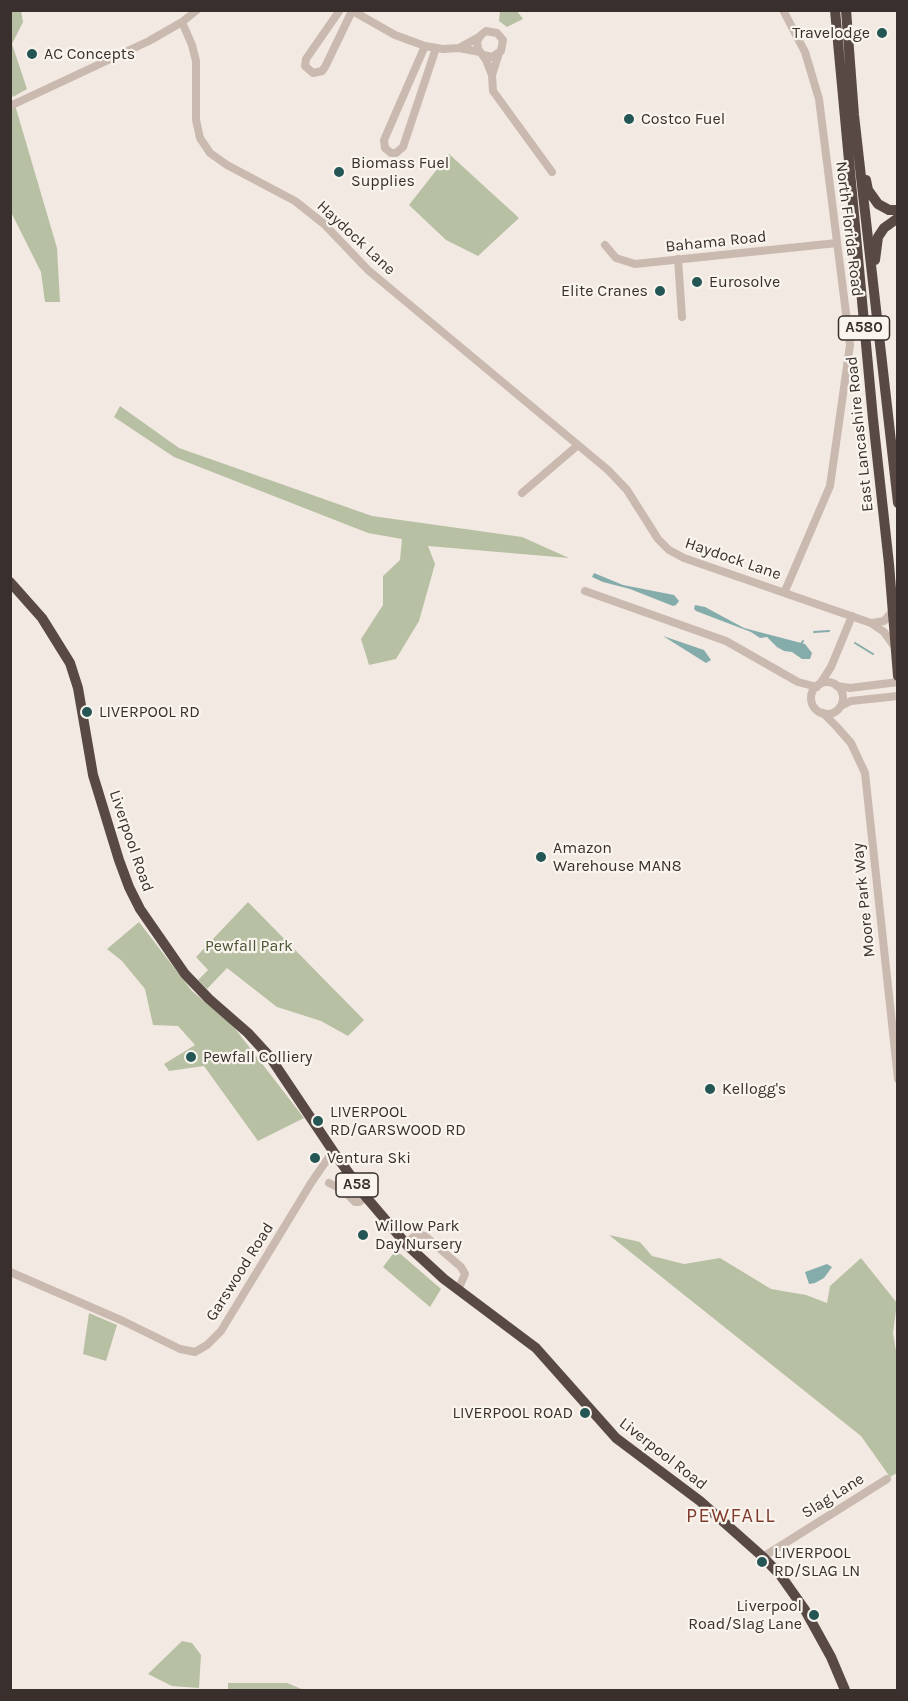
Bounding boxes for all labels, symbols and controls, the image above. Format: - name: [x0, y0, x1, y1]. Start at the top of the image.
- place label: Travelodge: [792, 23, 870, 43]
- marker: Travelodge: [875, 26, 889, 40]
- place label: AC Concepts: [44, 44, 135, 64]
- marker: AC Concepts: [25, 47, 39, 61]
- place label: Costco Fuel: [641, 109, 725, 129]
- marker: Costco Fuel: [622, 112, 636, 126]
- place label: Biomass Fuel Supplies: [351, 153, 449, 191]
- street label: North Florida Road: [831, 160, 867, 298]
- marker: Biomass Fuel Supplies: [332, 165, 346, 179]
- street label: Haydock Lane: [313, 197, 399, 279]
- street label: Bahama Road: [664, 227, 768, 257]
- place label: Eurosolve: [709, 272, 780, 292]
- marker: Eurosolve: [690, 275, 704, 289]
- place label: Elite Cranes: [561, 281, 648, 301]
- marker: Elite Cranes: [653, 284, 667, 298]
- road number: A580: [838, 316, 890, 340]
- street label: East Lancashire Road: [842, 355, 878, 513]
- street label: Haydock Lane: [682, 534, 784, 584]
- place label: LIVERPOOL RD: [99, 702, 200, 722]
- marker: LIVERPOOL RD: [80, 705, 94, 719]
- street label: Liverpool Road: [105, 788, 157, 894]
- place label: Amazon Warehouse MAN8: [553, 838, 682, 876]
- street label: Moore Park Way: [848, 842, 880, 958]
- marker: Amazon Warehouse MAN8: [534, 850, 548, 864]
- park label: Pewfall Park: [205, 936, 293, 956]
- place label: Pewfall Colliery: [203, 1047, 312, 1067]
- marker: Pewfall Colliery: [184, 1050, 198, 1064]
- place label: Kellogg's: [722, 1079, 786, 1099]
- marker: Kellogg's: [703, 1082, 717, 1096]
- place label: LIVERPOOL RD/GARSWOOD RD: [330, 1102, 466, 1140]
- marker: LIVERPOOL RD/GARSWOOD RD: [311, 1114, 325, 1128]
- place label: Ventura Ski: [327, 1148, 411, 1168]
- marker: Ventura Ski: [308, 1151, 322, 1165]
- road number: A58: [336, 1173, 378, 1197]
- place label: Willow Park Day Nursery: [375, 1216, 462, 1254]
- street label: Garswood Road: [202, 1219, 278, 1325]
- marker: Willow Park Day Nursery: [356, 1228, 370, 1242]
- place label: LIVERPOOL ROAD: [453, 1403, 573, 1423]
- marker: LIVERPOOL ROAD: [578, 1406, 592, 1420]
- street label: Liverpool Road: [615, 1414, 711, 1494]
- street label: Slag Lane: [798, 1469, 868, 1523]
- district label: PEWFALL: [686, 1504, 776, 1528]
- place label: LIVERPOOL RD/SLAG LN: [774, 1543, 860, 1581]
- marker: LIVERPOOL RD/SLAG LN: [755, 1555, 769, 1569]
- place label: Liverpool Road/Slag Lane: [688, 1596, 802, 1634]
- marker: Liverpool Road/Slag Lane: [807, 1608, 821, 1622]

